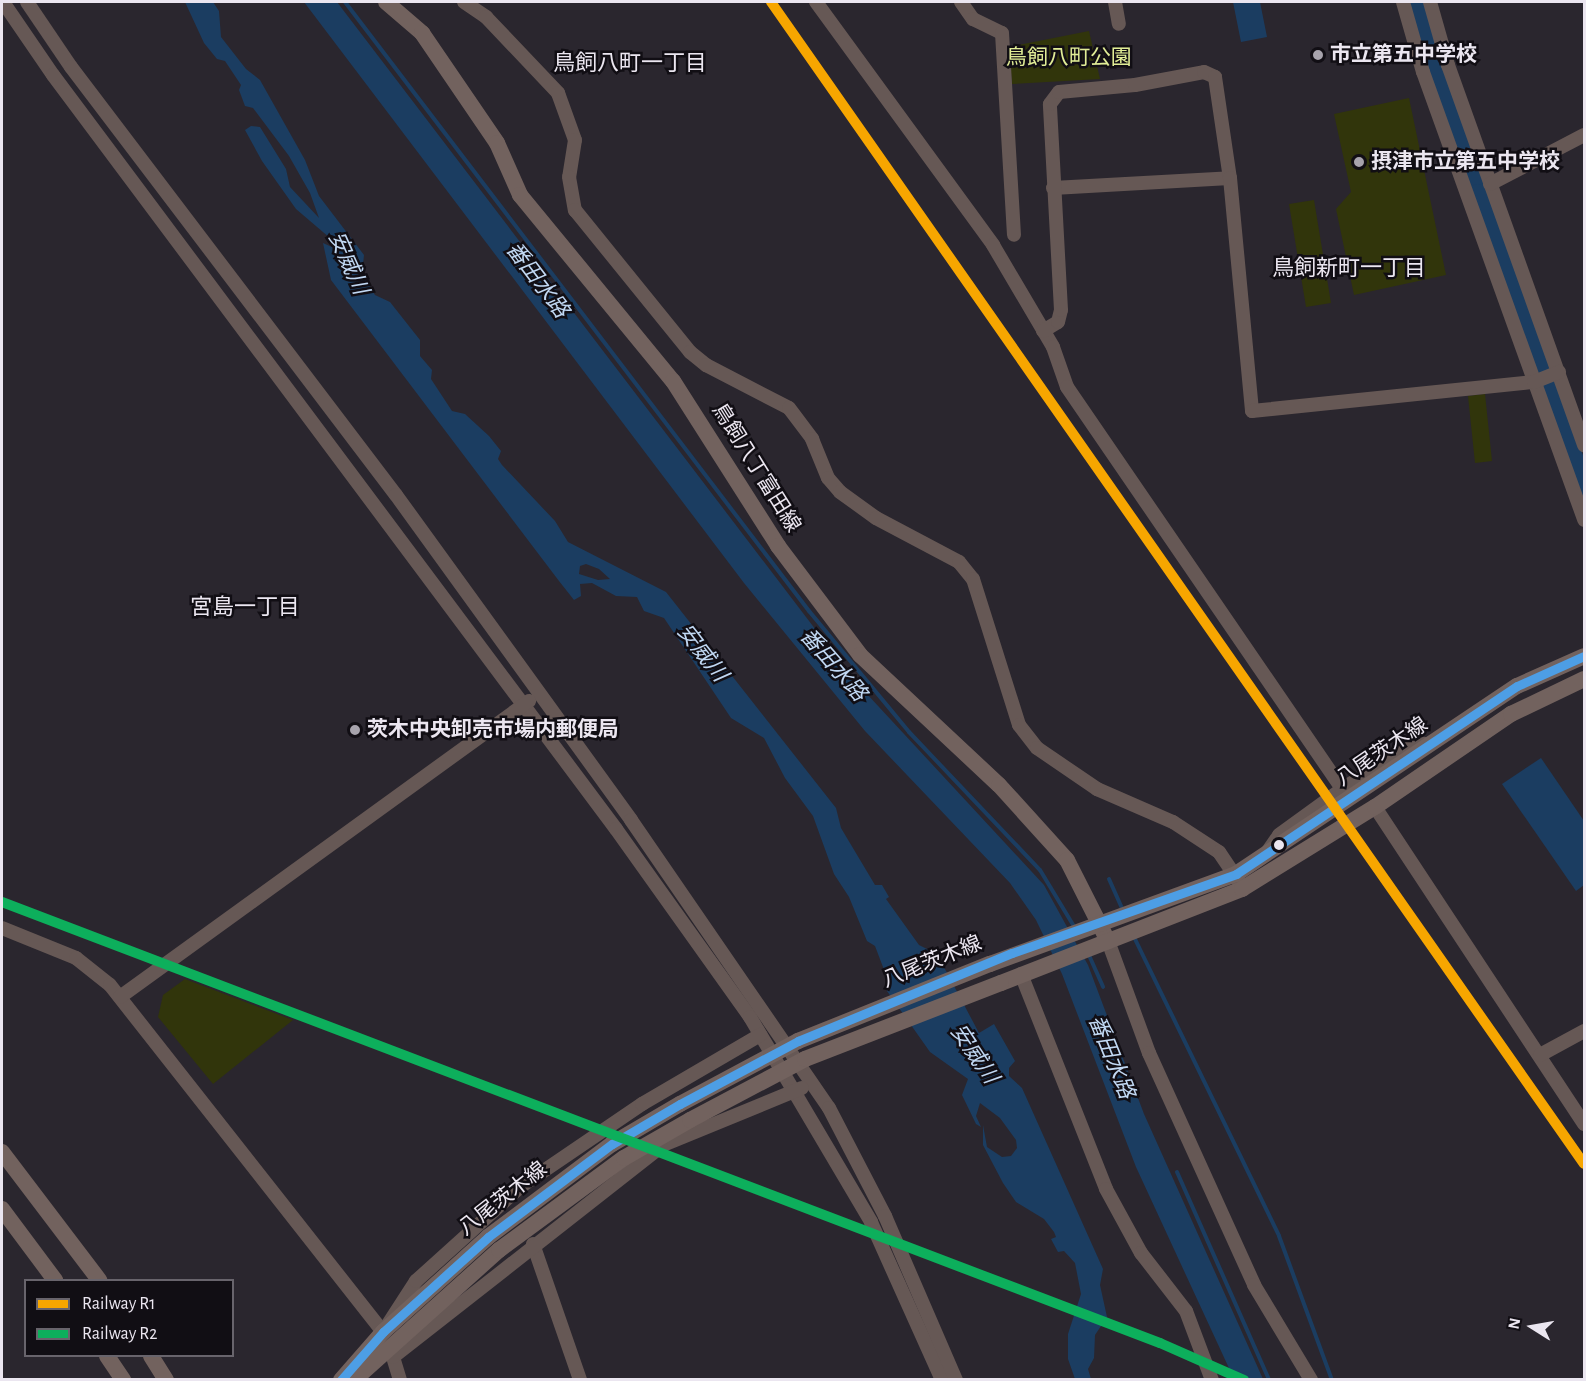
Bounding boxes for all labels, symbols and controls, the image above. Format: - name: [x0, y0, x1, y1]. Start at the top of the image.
- place label: 市立第五中学校: [1330, 42, 1477, 68]
- park label: 鳥飼八町公園: [1006, 45, 1132, 71]
- marker: 市立第五中学校: [1311, 48, 1325, 62]
- district label: 鳥飼八町一丁目: [553, 51, 707, 77]
- place label: 摂津市立第五中学校: [1371, 149, 1560, 175]
- marker: 摂津市立第五中学校: [1352, 155, 1366, 169]
- water label: 安威川: [323, 227, 373, 299]
- water label: 番田水路: [500, 237, 574, 323]
- district label: 鳥飼新町一丁目: [1272, 256, 1426, 282]
- street label: 鳥飼八丁富田線: [706, 399, 806, 537]
- district label: 宮島一丁目: [190, 595, 300, 621]
- water label: 安威川: [671, 619, 733, 687]
- water label: 番田水路: [794, 623, 872, 707]
- street label: 八尾茨木線: [1331, 712, 1433, 792]
- place label: 茨木中央卸売市場内郵便局: [367, 717, 619, 743]
- marker: 茨木中央卸売市場内郵便局: [348, 723, 362, 737]
- unlabelled marker: [1273, 839, 1285, 851]
- street label: 八尾茨木線: [879, 931, 985, 993]
- water label: 番田水路: [1082, 1011, 1140, 1103]
- water label: 安威川: [945, 1019, 1003, 1089]
- street label: 八尾茨木線: [454, 1157, 552, 1241]
- legend: [24, 1279, 234, 1357]
- text: Railway R1: [82, 1295, 156, 1313]
- north arrow: [1502, 1297, 1562, 1357]
- text: N: [1505, 1317, 1523, 1331]
- text: Railway R2: [82, 1325, 158, 1343]

